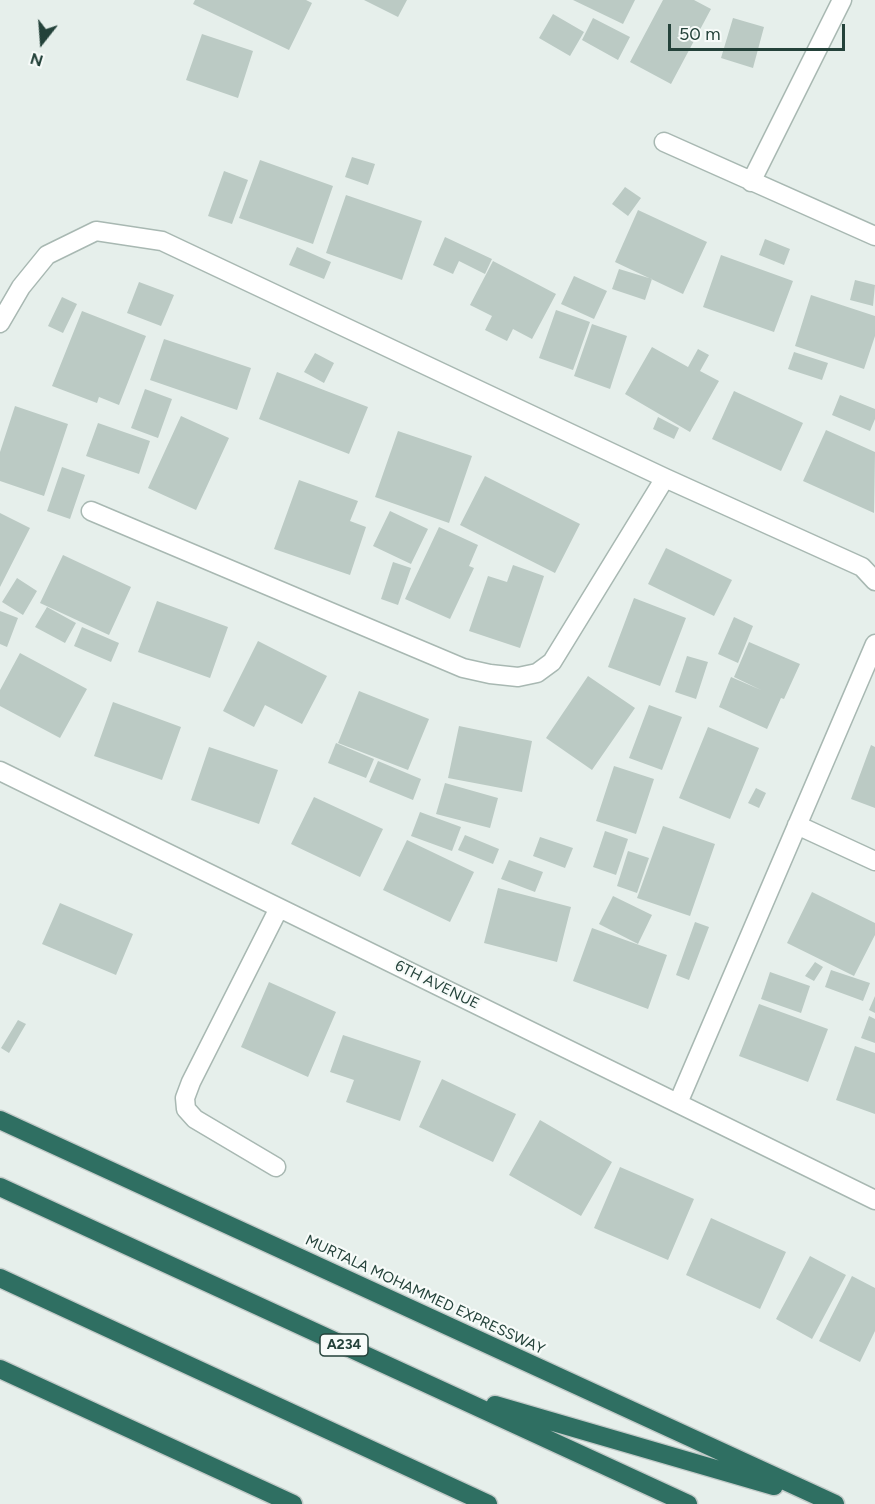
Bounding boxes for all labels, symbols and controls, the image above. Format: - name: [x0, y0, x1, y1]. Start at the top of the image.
- north arrow: [12, 12, 72, 72]
- scale bar: [671, 12, 848, 50]
- text: 50 m: [679, 23, 721, 45]
- text: N: [28, 49, 45, 71]
- street label: 6TH AVENUE: [392, 957, 482, 1013]
- street label: MURTALA MOHAMMED EXPRESSWAY: [302, 1231, 548, 1359]
- road number: A234: [320, 1334, 368, 1356]

